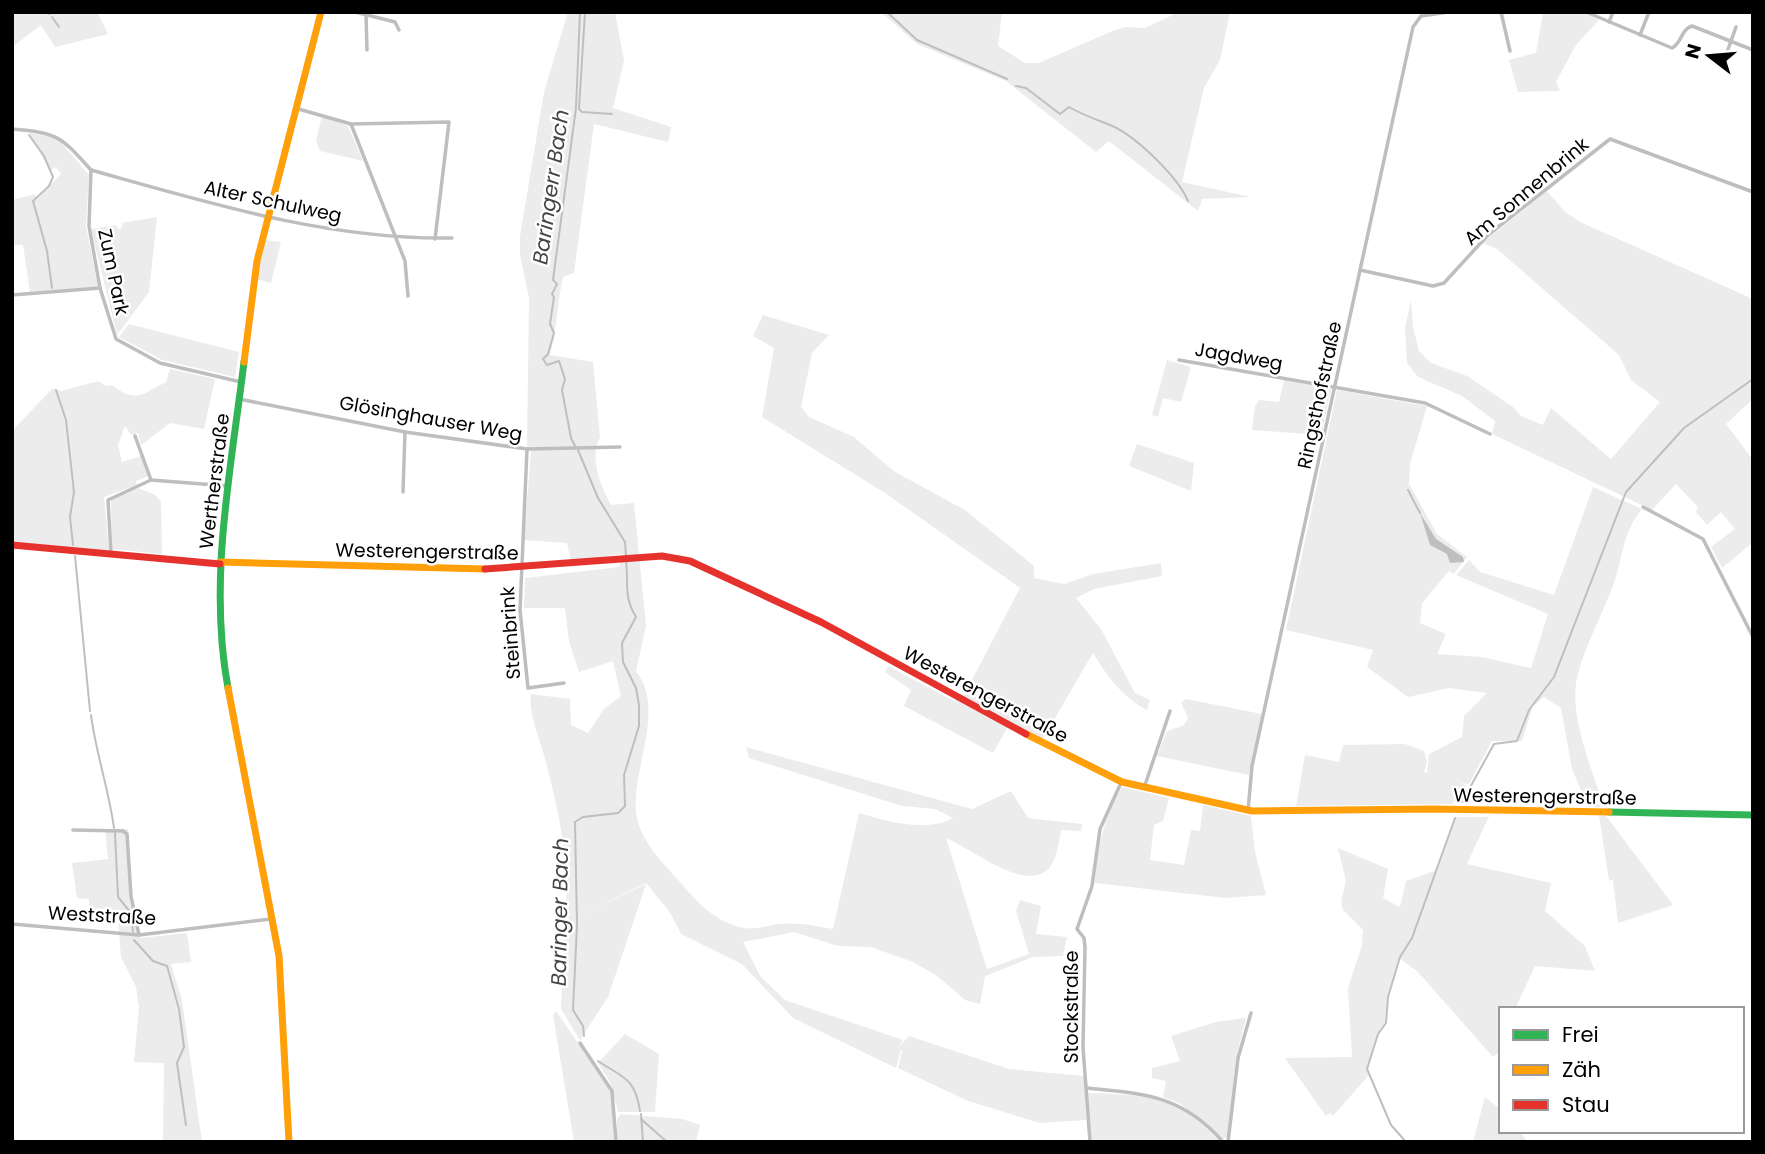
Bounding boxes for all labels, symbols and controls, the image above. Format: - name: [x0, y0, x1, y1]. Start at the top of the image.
- north arrow: [1674, 21, 1744, 91]
- text: N: [1678, 41, 1708, 62]
- water label: Baringerr Bach: [525, 108, 576, 266]
- street label: Am Sonnenbrink: [1458, 131, 1595, 252]
- street label: Alter Schulweg: [202, 174, 344, 229]
- street label: Zum Park: [91, 226, 136, 318]
- street label: Ringsthofstraße: [1291, 319, 1348, 471]
- street label: Jagdweg: [1193, 335, 1285, 377]
- street label: Glösinghauser Weg: [337, 389, 525, 448]
- street label: Wertherstraße: [193, 412, 236, 551]
- street label: Westerengerstraße: [335, 536, 519, 567]
- street label: Steinbrink: [494, 585, 527, 680]
- street label: Westerengerstraße: [899, 640, 1073, 749]
- street label: Westerengerstraße: [1453, 781, 1637, 812]
- water label: Baringer Bach: [544, 838, 575, 986]
- street label: Weststraße: [47, 899, 157, 932]
- street label: Stockstraße: [1058, 950, 1085, 1064]
- legend: [1499, 1007, 1744, 1133]
- text: Frei: [1562, 1020, 1599, 1049]
- text: Zäh: [1562, 1055, 1601, 1084]
- text: Stau: [1562, 1090, 1610, 1119]

